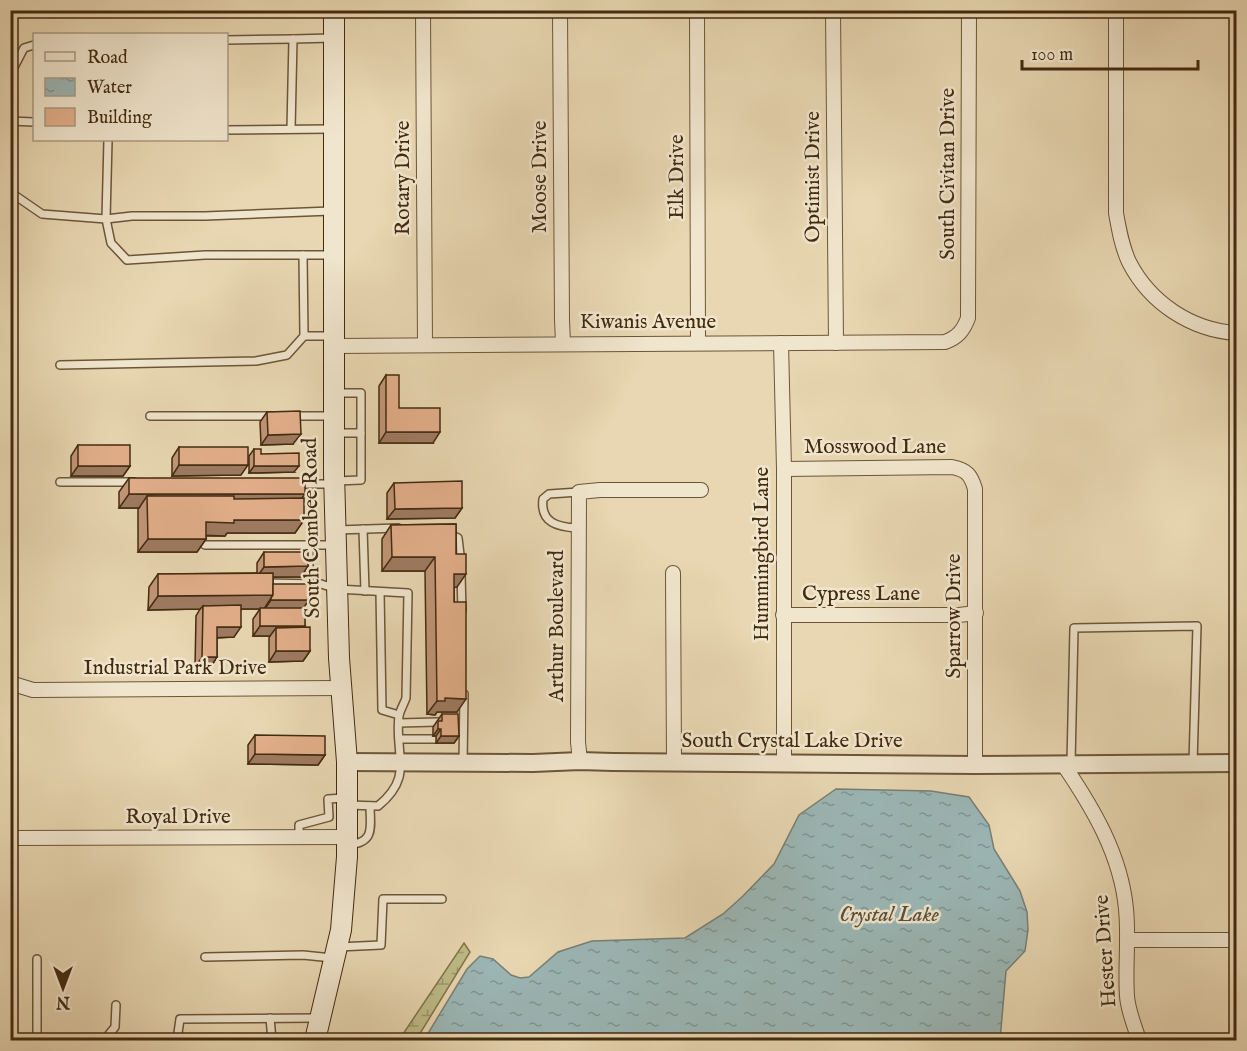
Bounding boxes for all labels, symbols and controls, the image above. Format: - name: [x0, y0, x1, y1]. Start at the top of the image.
- legend: [33, 33, 228, 141]
- scale bar: [1022, 33, 1198, 71]
- text: 100 m: [1031, 44, 1073, 67]
- text: Road: [87, 47, 128, 70]
- text: Water: [87, 77, 132, 100]
- street label: South Civitan Drive: [935, 88, 962, 260]
- text: Building: [87, 107, 152, 130]
- street label: Optimist Drive: [800, 111, 827, 243]
- street label: Rotary Drive: [390, 120, 417, 236]
- street label: Moose Drive: [527, 120, 554, 233]
- street label: Elk Drive: [664, 134, 691, 220]
- street label: Kiwanis Avenue: [580, 309, 717, 336]
- street label: Mosswood Lane: [804, 434, 947, 461]
- street label: South Combee Road: [297, 437, 327, 619]
- street label: Hummingbird Lane: [749, 466, 776, 641]
- street label: Arthur Boulevard: [544, 549, 571, 703]
- street label: Sparrow Drive: [941, 553, 968, 679]
- street label: Cypress Lane: [802, 581, 920, 608]
- street label: Industrial Park Drive: [83, 655, 267, 682]
- street label: South Crystal Lake Drive: [681, 728, 903, 755]
- street label: Royal Drive: [125, 804, 231, 831]
- street label: Hester Drive: [1089, 893, 1123, 1008]
- water label: Crystal Lake: [839, 901, 939, 929]
- north arrow: [33, 958, 93, 1018]
- text: N: [56, 991, 71, 1011]

